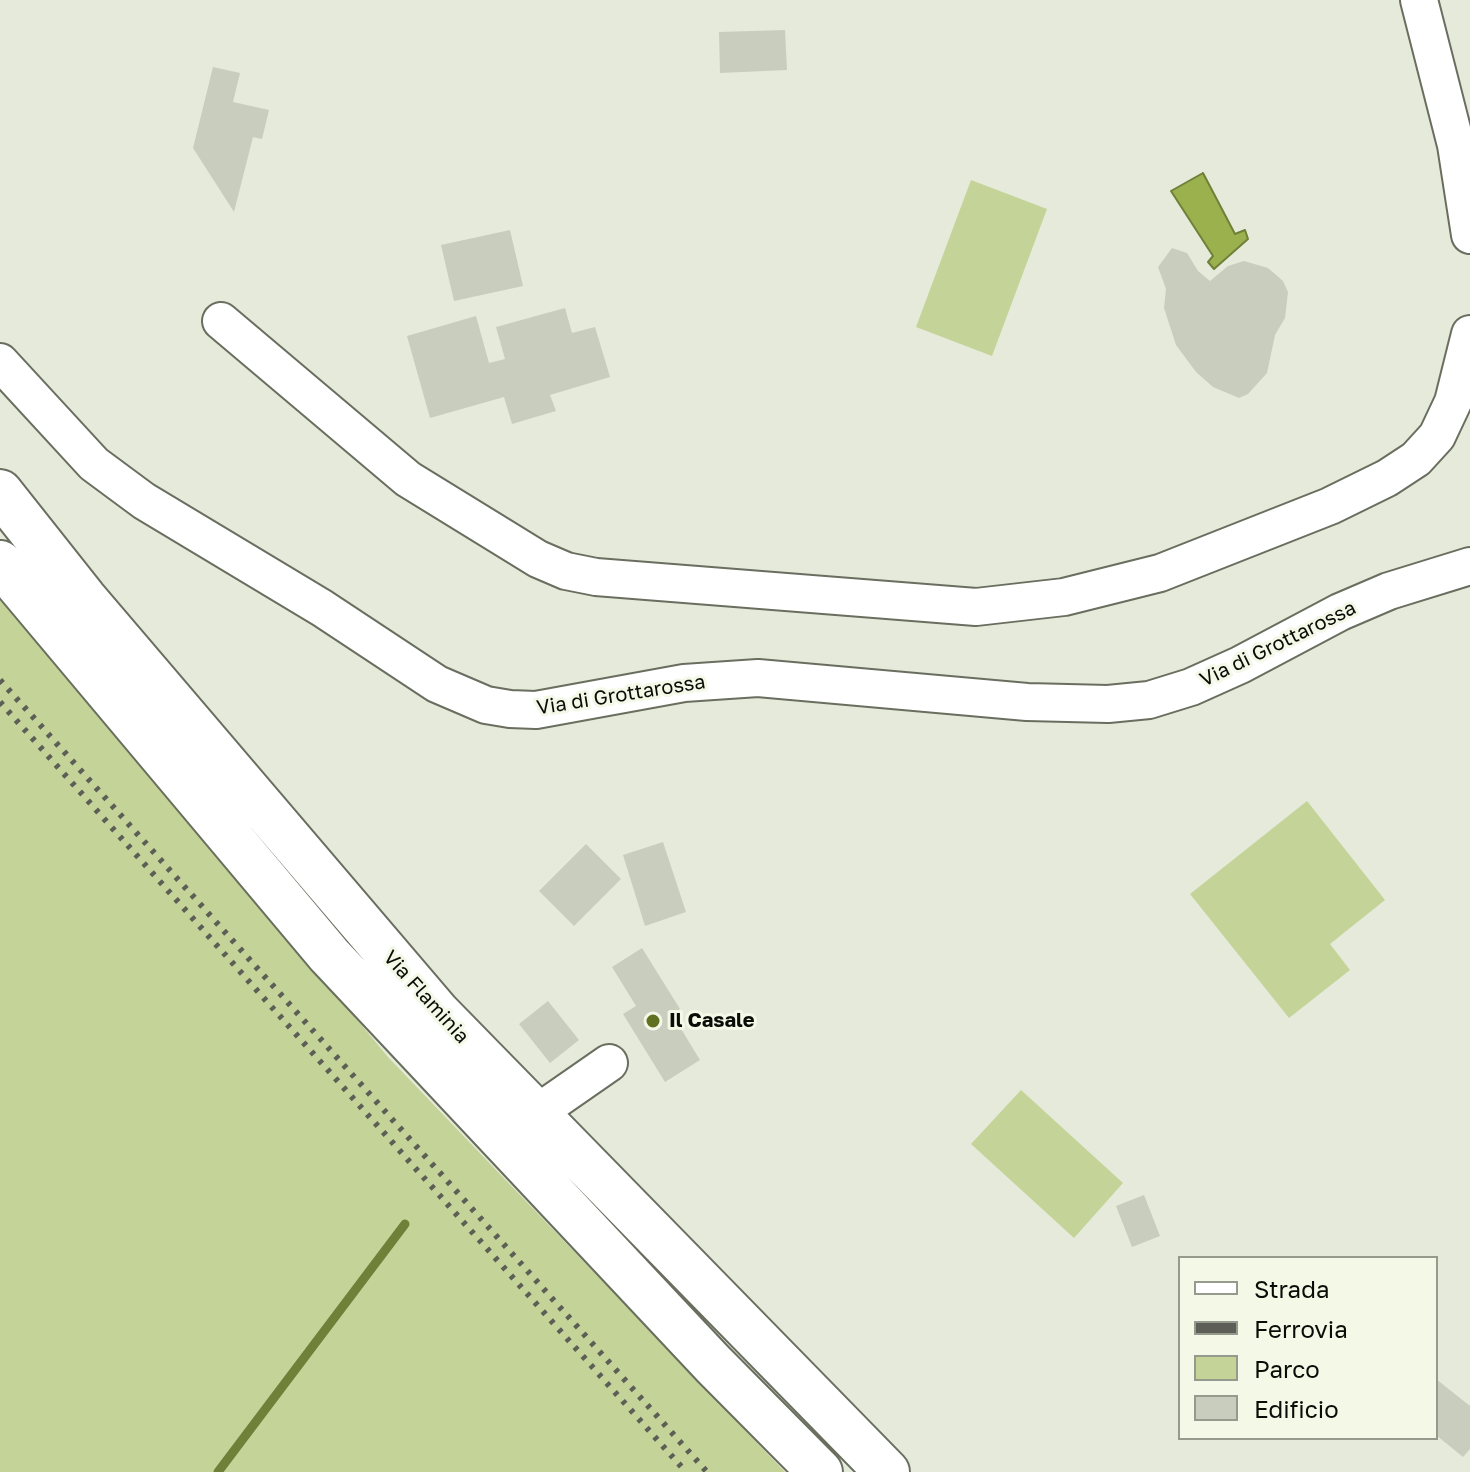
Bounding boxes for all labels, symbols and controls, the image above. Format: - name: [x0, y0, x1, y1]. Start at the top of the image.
- street label: Via di Grottarossa: [1196, 596, 1360, 692]
- street label: Via di Grottarossa: [535, 670, 707, 720]
- street label: Via Flaminia: [378, 946, 474, 1048]
- place label: Il Casale: [669, 1009, 754, 1033]
- marker: Il Casale: [644, 1012, 662, 1030]
- legend: [1178, 1256, 1438, 1440]
- text: Strada: [1254, 1274, 1329, 1303]
- text: Ferrovia: [1254, 1314, 1348, 1343]
- text: Parco: [1254, 1354, 1320, 1383]
- text: Edificio: [1254, 1394, 1339, 1423]

